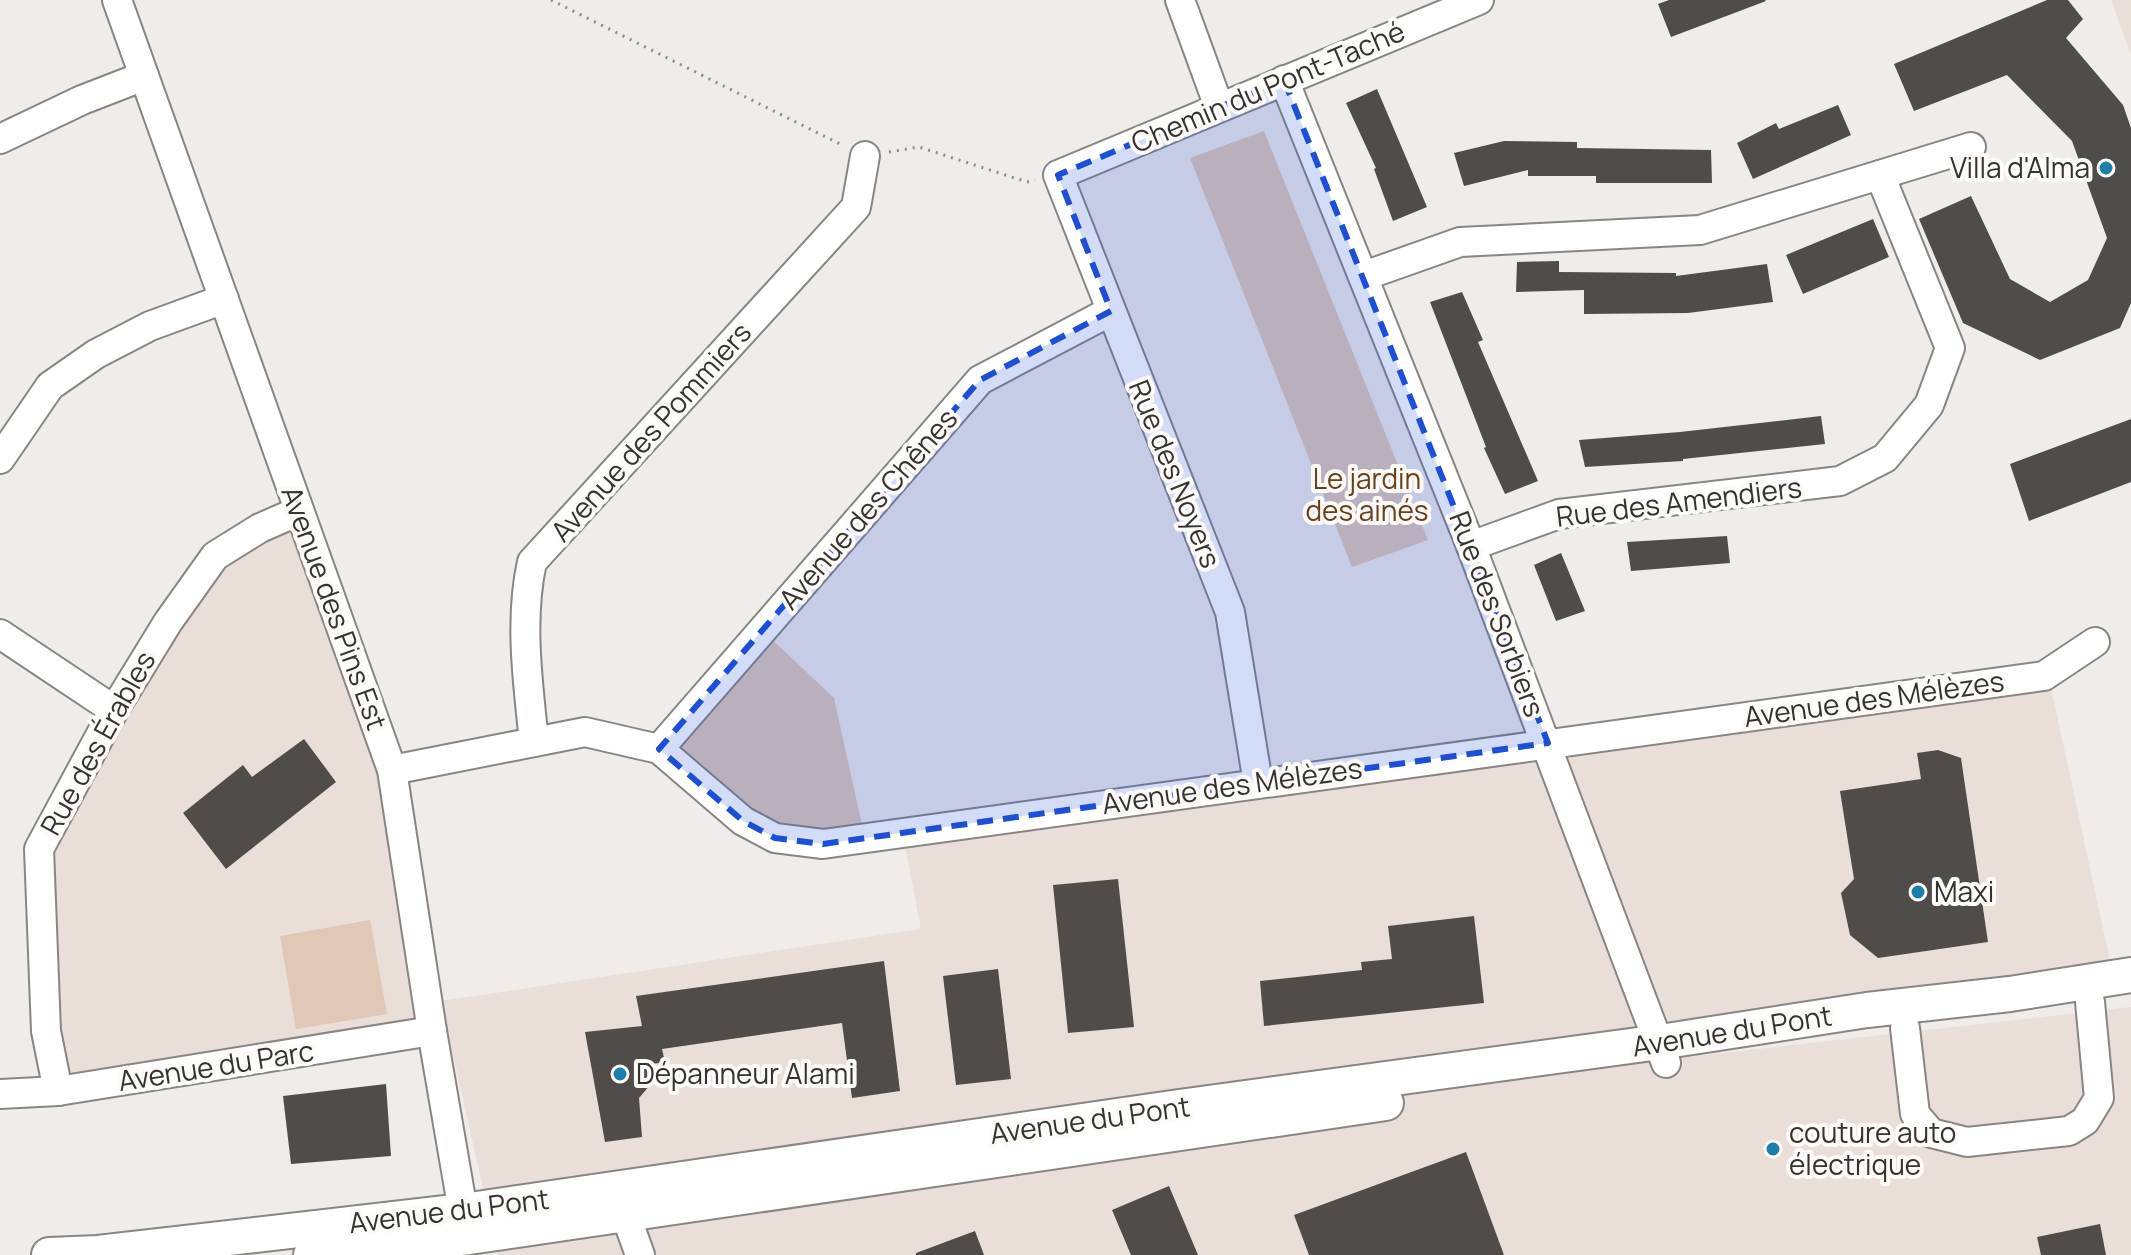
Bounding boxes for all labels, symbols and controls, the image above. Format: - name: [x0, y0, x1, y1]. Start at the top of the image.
- street label: Chemin du Pont-Taché: [1125, 11, 1410, 161]
- place label: Villa d'Alma: [1950, 148, 2090, 186]
- marker: Villa d'Alma: [2097, 159, 2115, 177]
- street label: Avenue des Pommiers: [542, 314, 759, 549]
- street label: Rue des Noyers: [1121, 374, 1231, 573]
- street label: Avenue des Chênes: [769, 400, 965, 617]
- park label: Le jardin des ainés: [1305, 459, 1429, 529]
- street label: Rue des Amendiers: [1554, 467, 1804, 535]
- street label: Avenue des Pins Est: [273, 480, 397, 735]
- street label: Rue des Sorbiers: [1441, 505, 1555, 722]
- street label: Rue des Érables: [31, 644, 163, 841]
- street label: Avenue des Mélèzes: [1741, 661, 2006, 735]
- street label: Avenue des Mélèzes: [1099, 748, 1364, 822]
- place label: Maxi: [1934, 872, 1994, 910]
- marker: Maxi: [1909, 883, 1927, 901]
- street label: Avenue du Pont: [1629, 995, 1834, 1065]
- street label: Avenue du Parc: [115, 1031, 316, 1099]
- place label: Dépanneur Alami: [636, 1054, 855, 1092]
- marker: Dépanneur Alami: [611, 1065, 629, 1083]
- street label: Avenue du Pont: [987, 1086, 1192, 1152]
- place label: couture auto électrique: [1789, 1113, 1956, 1183]
- marker: couture auto électrique: [1764, 1140, 1782, 1158]
- street label: Avenue du Pont: [347, 1179, 551, 1241]

